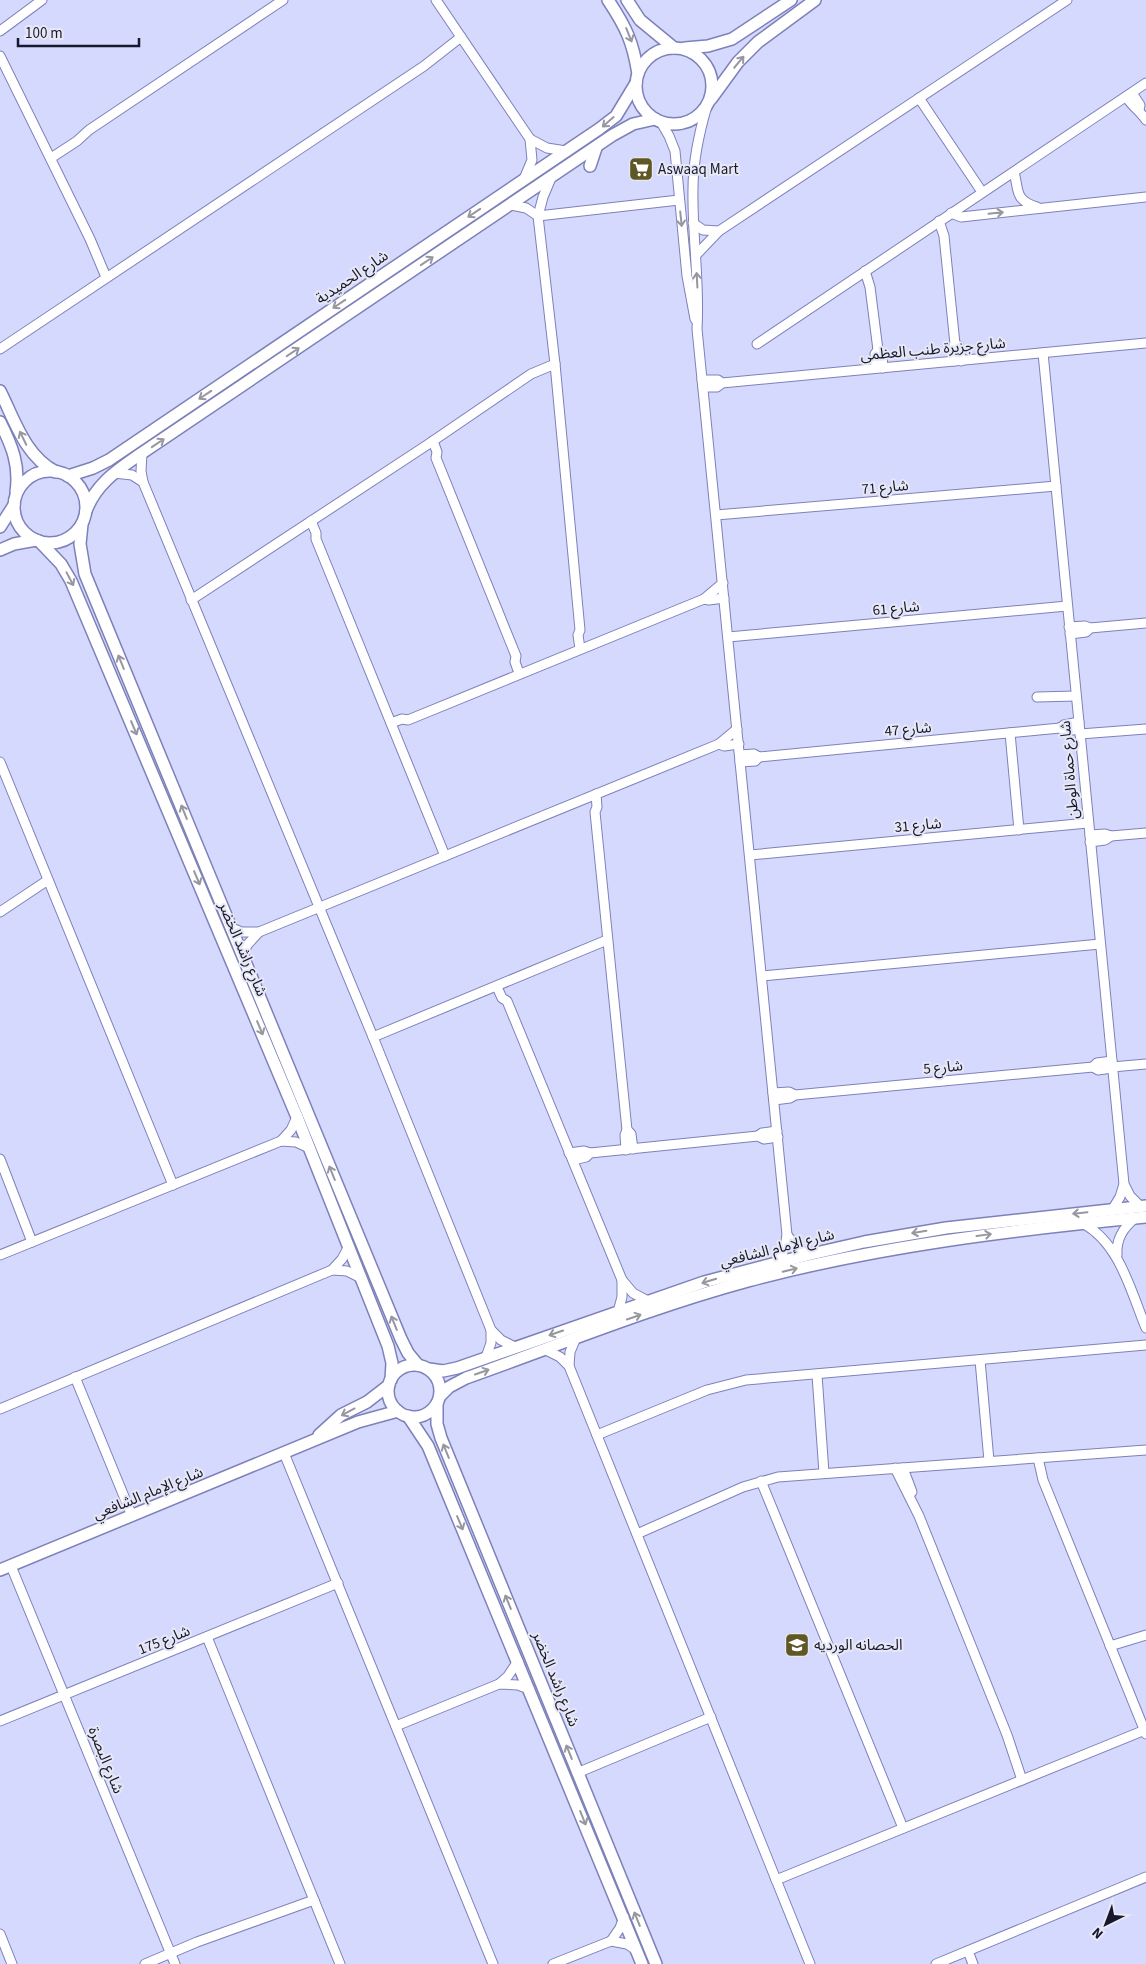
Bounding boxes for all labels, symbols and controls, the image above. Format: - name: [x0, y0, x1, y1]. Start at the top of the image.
- scale bar: [18, 15, 139, 47]
- text: 100 m: [25, 23, 63, 44]
- one-way arrow: [625, 27, 634, 42]
- one-way arrow: [734, 55, 745, 68]
- one-way arrow: [602, 116, 615, 128]
- supermarket icon: Aswaaq Mart: [628, 156, 654, 182]
- place label: Aswaaq Mart: [658, 159, 739, 180]
- one-way arrow: [467, 208, 481, 218]
- one-way arrow: [988, 208, 1004, 218]
- one-way arrow: [676, 211, 686, 227]
- street label: شارع الحميدية: [312, 245, 393, 310]
- one-way arrow: [420, 256, 434, 266]
- one-way arrow: [693, 272, 702, 288]
- one-way arrow: [332, 299, 346, 309]
- street label: شارع جزيرة طنب العظمى: [859, 333, 1007, 367]
- one-way arrow: [285, 347, 299, 357]
- one-way arrow: [198, 390, 212, 400]
- one-way arrow: [18, 430, 28, 445]
- one-way arrow: [151, 438, 165, 448]
- street label: شارع 71: [861, 475, 910, 501]
- one-way arrow: [66, 571, 75, 586]
- street label: شارع 61: [872, 596, 921, 622]
- one-way arrow: [116, 655, 126, 670]
- street label: شارع 47: [884, 717, 933, 743]
- street label: شارع حماة الوطن: [1055, 719, 1085, 820]
- one-way arrow: [129, 720, 139, 735]
- one-way arrow: [178, 805, 188, 820]
- street label: شارع 31: [894, 813, 943, 839]
- one-way arrow: [193, 870, 202, 885]
- street label: شارع راشد الخضر: [212, 898, 272, 1000]
- one-way arrow: [255, 1020, 265, 1035]
- street label: شارع 5: [922, 1055, 964, 1081]
- one-way arrow: [327, 1166, 337, 1181]
- one-way arrow: [1072, 1208, 1088, 1218]
- street label: شارع الإمام الشافعي: [718, 1224, 837, 1274]
- one-way arrow: [911, 1228, 927, 1238]
- one-way arrow: [976, 1230, 992, 1240]
- one-way arrow: [781, 1265, 797, 1274]
- one-way arrow: [702, 1276, 718, 1286]
- one-way arrow: [626, 1312, 641, 1321]
- one-way arrow: [389, 1316, 398, 1331]
- one-way arrow: [548, 1329, 564, 1338]
- one-way arrow: [473, 1367, 489, 1377]
- one-way arrow: [341, 1407, 356, 1417]
- one-way arrow: [441, 1444, 451, 1459]
- street label: شارع الإمام الشافعي: [90, 1462, 207, 1526]
- one-way arrow: [456, 1515, 465, 1530]
- one-way arrow: [502, 1595, 512, 1610]
- street label: شارع 175: [135, 1620, 194, 1661]
- street label: شارع راشد الخضر: [526, 1628, 584, 1730]
- school or university icon: الحصانه الورديه: [784, 1632, 810, 1658]
- place label: الحصانه الورديه: [814, 1635, 903, 1656]
- street label: شارع البصرة: [82, 1724, 129, 1797]
- one-way arrow: [564, 1745, 573, 1760]
- one-way arrow: [578, 1810, 588, 1825]
- north arrow: [1081, 1899, 1131, 1949]
- one-way arrow: [632, 1912, 642, 1927]
- text: N: [1088, 1922, 1108, 1943]

